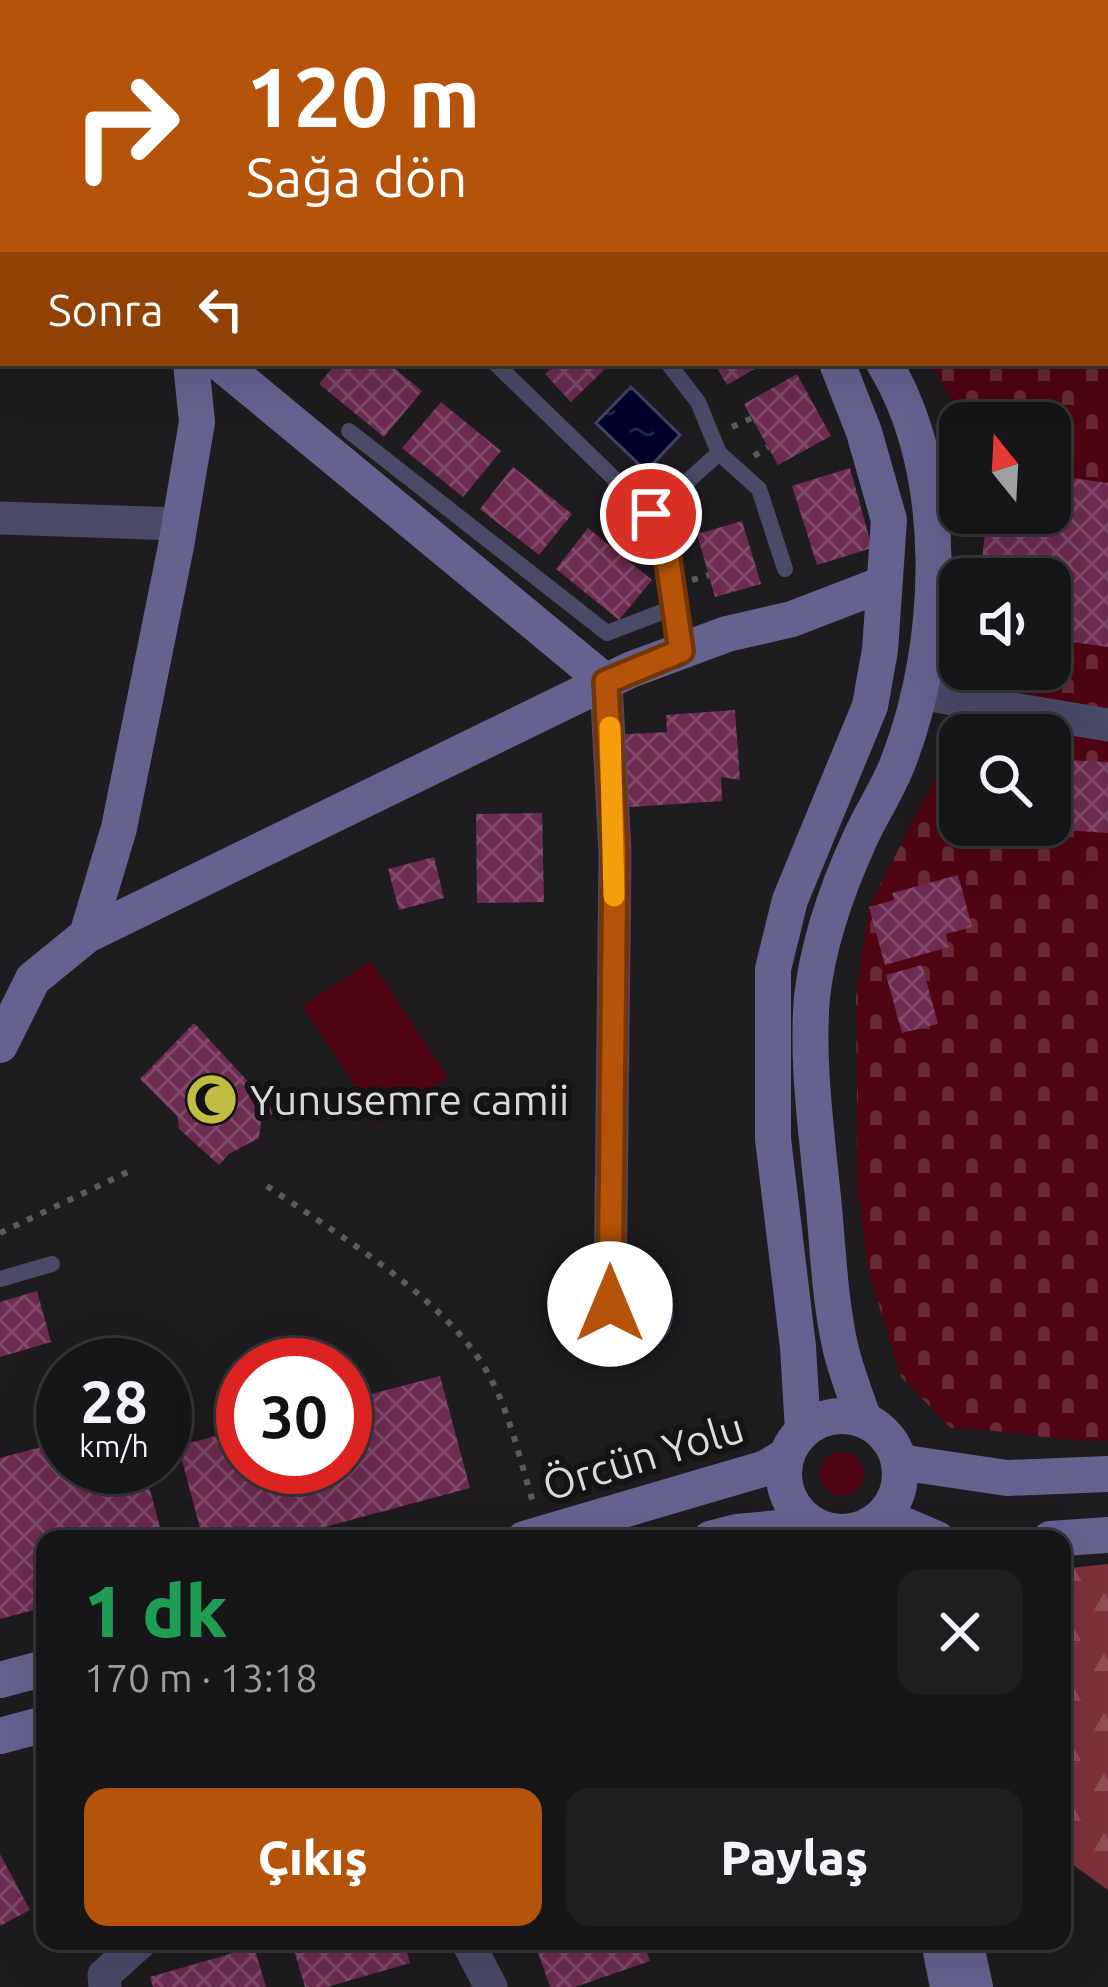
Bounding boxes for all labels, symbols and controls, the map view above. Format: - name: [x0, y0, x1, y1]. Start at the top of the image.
- icon: right: [48, 48, 204, 204]
- text: 120 m: [246, 49, 480, 143]
- text: Sağa dön: [246, 147, 467, 207]
- icon: left: [188, 276, 254, 342]
- text: Sonra: [48, 284, 164, 335]
- north arrow: [939, 402, 1071, 534]
- map controls: [939, 402, 1071, 846]
- pin: [600, 463, 702, 565]
- icon: arrive: [618, 481, 684, 547]
- button: sound: [939, 558, 1071, 690]
- button: search: [939, 714, 1071, 846]
- mosque icon: Yunusemre camii: [183, 1071, 239, 1127]
- place label: Yunusemre camii: [250, 1076, 569, 1123]
- position arrow: [547, 1241, 673, 1367]
- speed limit sign: 30: [216, 1338, 372, 1494]
- text: 28: [80, 1367, 148, 1434]
- street label: Örcün Yolu: [537, 1403, 749, 1509]
- text: km/h: [79, 1429, 149, 1463]
- button: close: [897, 1569, 1023, 1695]
- text: 1 dk: [84, 1570, 227, 1651]
- text: 170 m · 13:18: [84, 1656, 318, 1699]
- button: Çıkış: [84, 1788, 542, 1926]
- button: Paylaş: [566, 1788, 1023, 1926]

